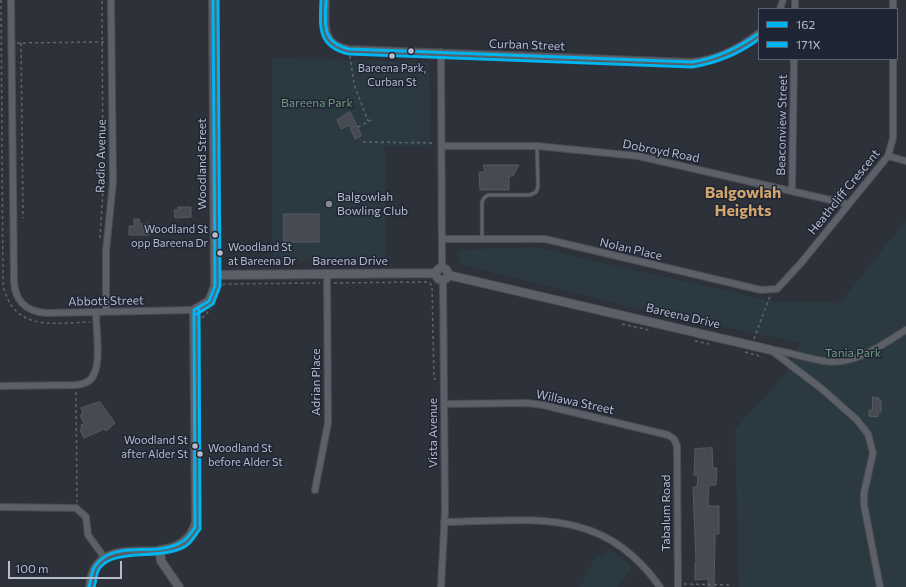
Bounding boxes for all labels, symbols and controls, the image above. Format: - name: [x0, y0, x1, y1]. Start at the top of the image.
- legend: [758, 8, 898, 60]
- text: 162: [796, 17, 815, 31]
- street label: Curban Street: [489, 36, 565, 54]
- text: 171X: [796, 37, 821, 51]
- unlabelled marker: [406, 46, 416, 56]
- marker: Bareena Park, Curban St: [387, 51, 397, 61]
- place label: Bareena Park, Curban St: [358, 61, 426, 87]
- street label: Beaconview Street: [774, 74, 790, 176]
- park label: Bareena Park: [281, 96, 353, 110]
- street label: Woodland Street: [195, 118, 209, 210]
- street label: Radio Avenue: [93, 119, 109, 193]
- street label: Dobroyd Road: [621, 136, 701, 166]
- street label: Heathcliff Crescent: [805, 146, 883, 238]
- district label: Balgowlah Heights: [705, 183, 781, 221]
- place label: Balgowlah Bowling Club: [337, 190, 408, 218]
- marker: Balgowlah Bowling Club: [324, 199, 334, 209]
- place label: Woodland St opp Bareena Dr: [131, 222, 208, 248]
- marker: Woodland St opp Bareena Dr: [210, 230, 220, 240]
- street label: Nolan Place: [598, 235, 664, 263]
- place label: Woodland St at Bareena Dr: [228, 240, 296, 266]
- marker: Woodland St at Bareena Dr: [215, 248, 225, 258]
- street label: Bareena Drive: [312, 254, 388, 268]
- street label: Abbott Street: [68, 293, 144, 309]
- street label: Bareena Drive: [644, 300, 722, 332]
- park label: Tania Park: [825, 346, 881, 360]
- street label: Adrian Place: [309, 348, 323, 416]
- street label: Willawa Street: [535, 387, 615, 417]
- street label: Vista Avenue: [426, 398, 440, 468]
- place label: Woodland St after Alder St: [121, 433, 188, 459]
- marker: Woodland St after Alder St: [190, 441, 200, 451]
- place label: Woodland St before Alder St: [208, 441, 283, 467]
- marker: Woodland St before Alder St: [195, 449, 205, 459]
- street label: Tabalum Road: [659, 475, 673, 551]
- scale bar: [10, 553, 124, 579]
- text: 100 m: [15, 561, 49, 575]

